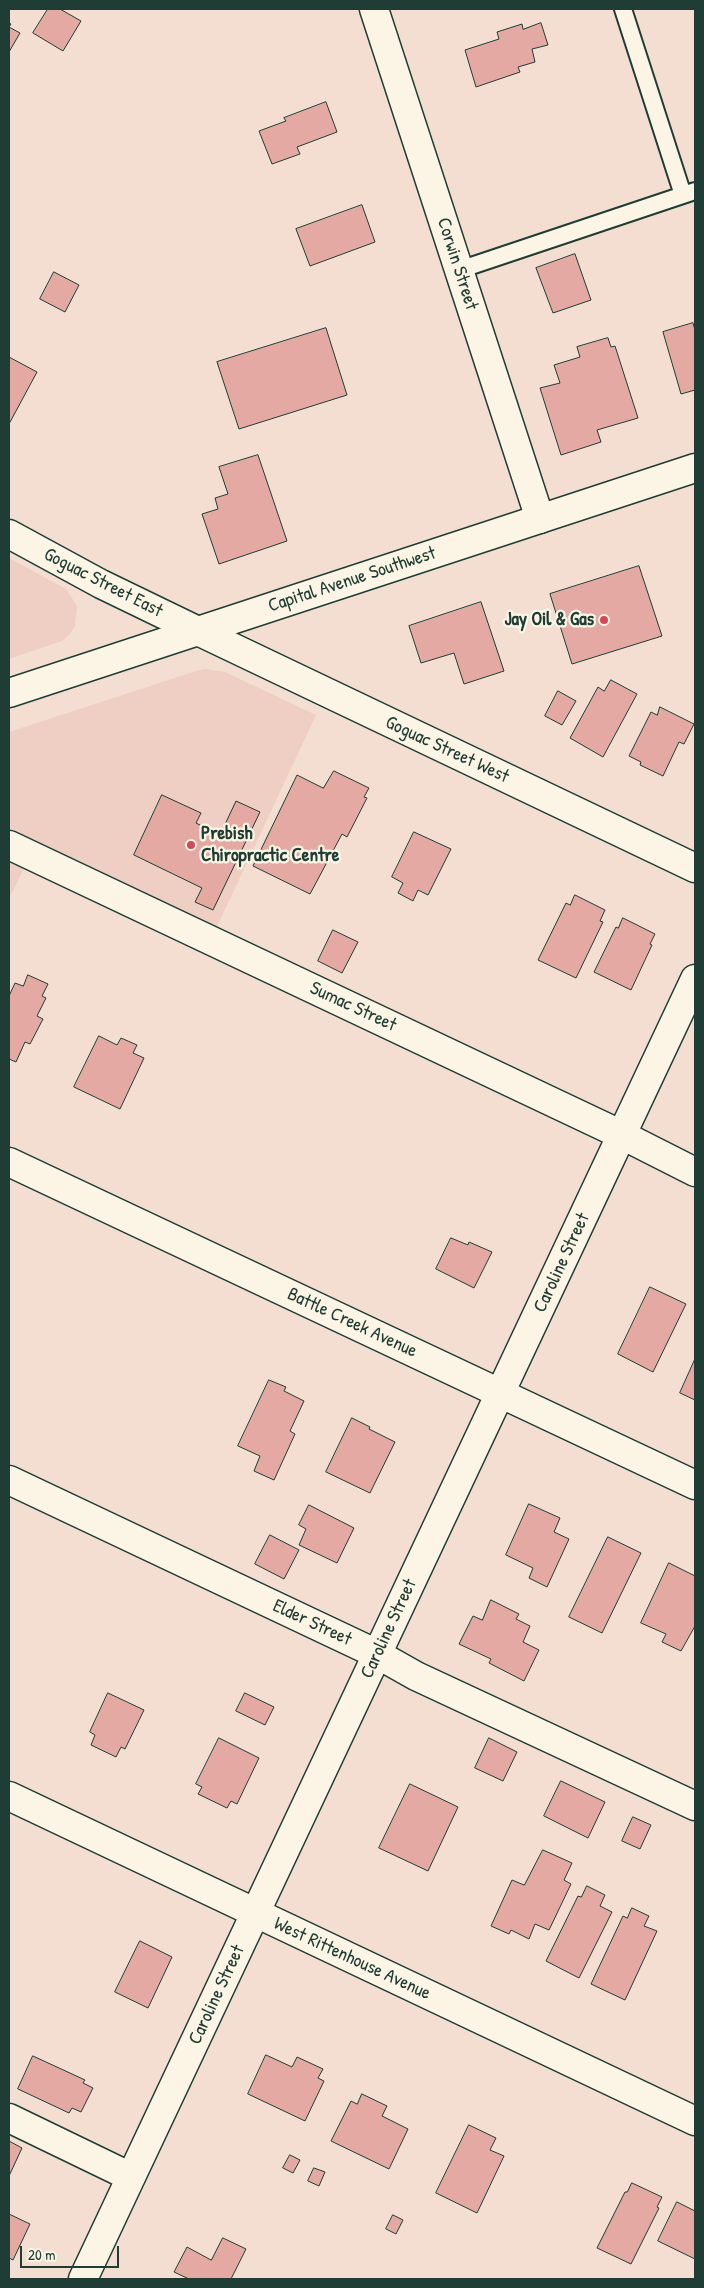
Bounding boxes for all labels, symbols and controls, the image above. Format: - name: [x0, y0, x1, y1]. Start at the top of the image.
- street label: Corwin Street: [431, 215, 483, 313]
- street label: Capital Avenue Southwest: [265, 542, 439, 618]
- street label: Goguac Street East: [40, 543, 166, 623]
- place label: Jay Oil & Gas: [505, 609, 594, 631]
- marker: Jay Oil & Gas: [598, 614, 610, 626]
- street label: Goguac Street West: [382, 711, 512, 789]
- place label: Prebish Chiropractic Centre: [201, 823, 339, 867]
- marker: Prebish Chiropractic Centre: [185, 839, 197, 851]
- street label: Sumac Street: [306, 977, 400, 1037]
- street label: Caroline Street: [529, 1210, 595, 1316]
- street label: Battle Creek Avenue: [284, 1283, 420, 1363]
- street label: Caroline Street: [356, 1576, 422, 1682]
- street label: Elder Street: [269, 1595, 355, 1651]
- street label: West Rittenhouse Avenue: [270, 1913, 434, 2005]
- street label: Caroline Street: [184, 1942, 250, 2048]
- scale bar: [22, 2236, 121, 2268]
- text: 20 m: [28, 2244, 55, 2265]

